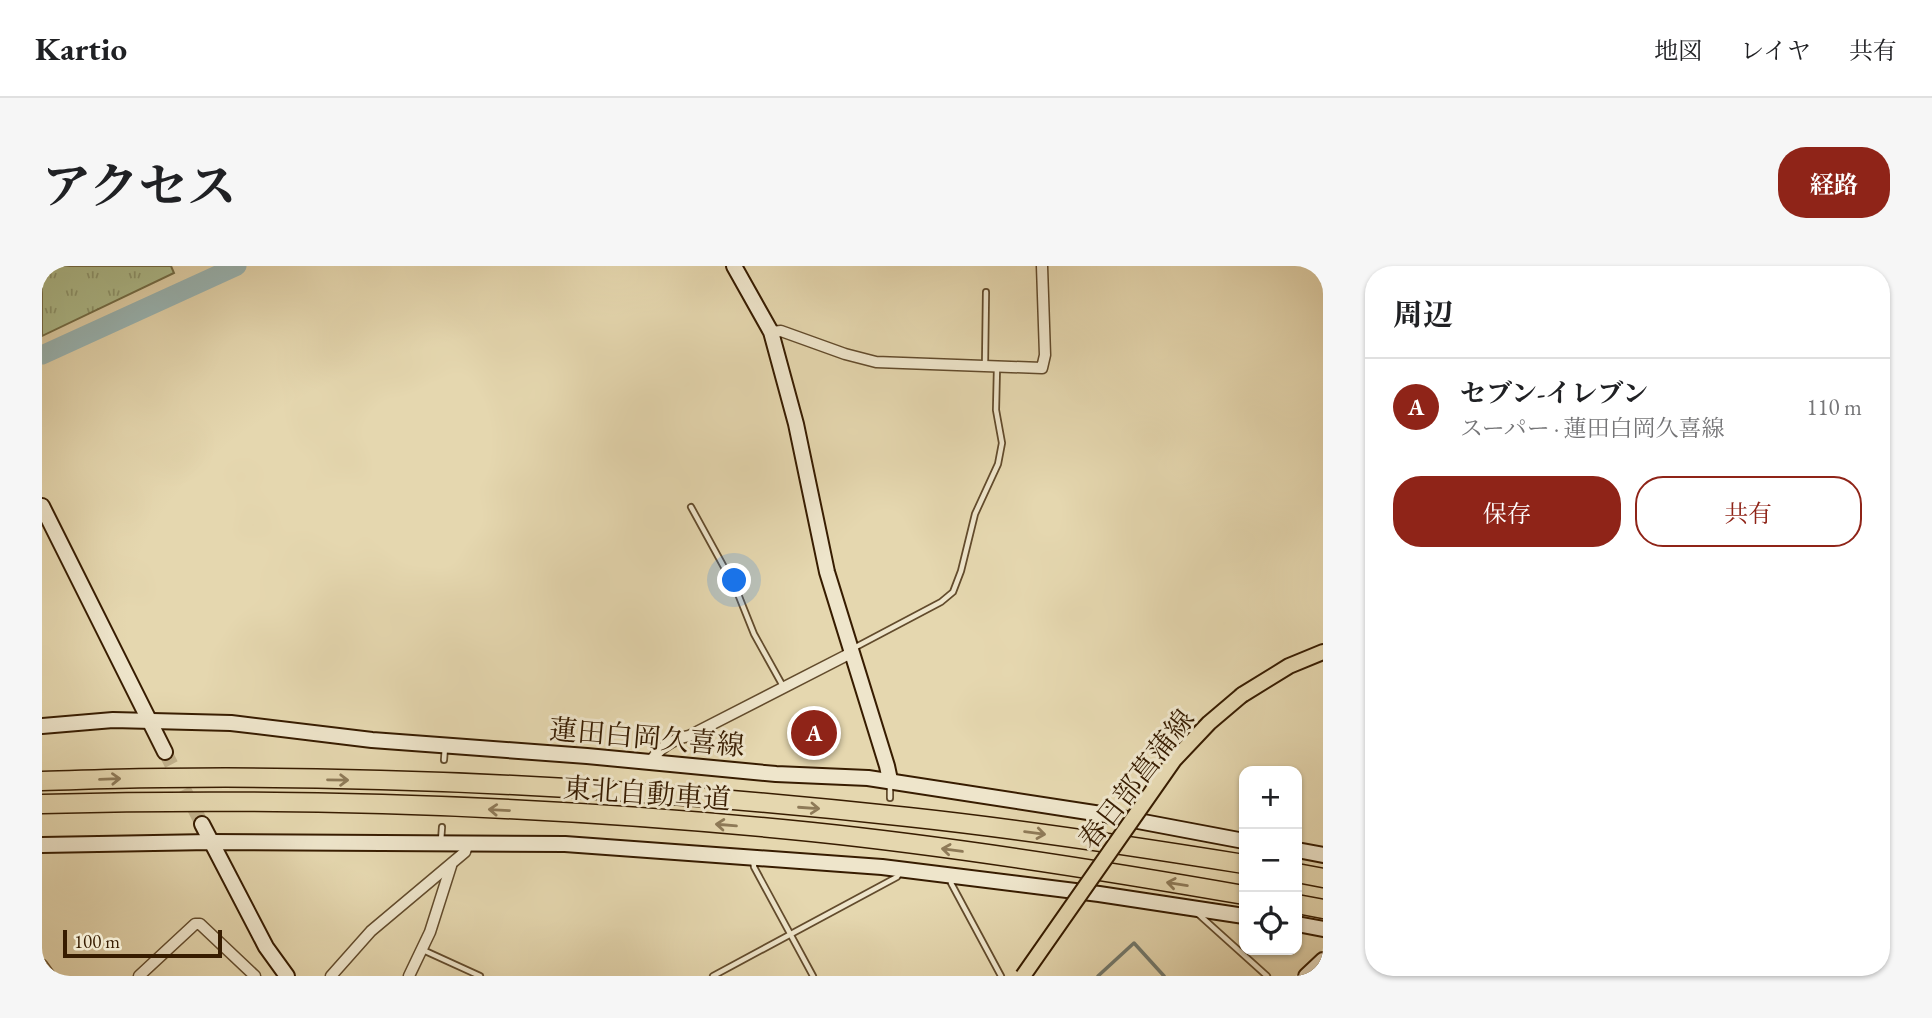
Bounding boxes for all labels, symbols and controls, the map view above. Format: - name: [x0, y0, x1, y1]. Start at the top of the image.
- text: Kartio: [35, 27, 127, 70]
- text: 地図: [1654, 35, 1702, 66]
- text: レイヤ: [1740, 35, 1811, 66]
- text: 共有: [1849, 35, 1897, 66]
- button: 経路: [1778, 147, 1890, 218]
- text: アクセス: [42, 154, 237, 218]
- text: 周辺: [1393, 295, 1453, 334]
- text: セブン-イレブン: [1460, 376, 1648, 410]
- text: A: [1408, 392, 1424, 422]
- text: 110 m: [1806, 392, 1862, 422]
- text: スーパー · 蓮田白岡久喜線: [1460, 413, 1725, 443]
- button: 保存: [1393, 476, 1621, 547]
- button: 共有: [1635, 476, 1862, 547]
- your location: [717, 563, 751, 597]
- street label: 春日部菖蒲線: [1070, 702, 1202, 856]
- pin: A: [791, 707, 837, 759]
- street label: 蓮田白岡久喜線: [548, 711, 746, 763]
- map controls: [1239, 766, 1302, 955]
- button: +: [1239, 766, 1302, 829]
- street label: 東北自動車道: [562, 769, 732, 817]
- one-way arrow: [98, 772, 121, 786]
- one-way arrow: [326, 773, 349, 786]
- one-way arrow: [797, 801, 820, 814]
- one-way arrow: [488, 803, 511, 816]
- one-way arrow: [715, 818, 738, 831]
- one-way arrow: [1024, 826, 1046, 839]
- button: −: [1239, 829, 1302, 892]
- one-way arrow: [941, 843, 964, 856]
- one-way arrow: [1166, 877, 1189, 890]
- button: locate: [1239, 892, 1302, 955]
- scale bar: [63, 927, 222, 959]
- text: 100 m: [74, 929, 120, 954]

